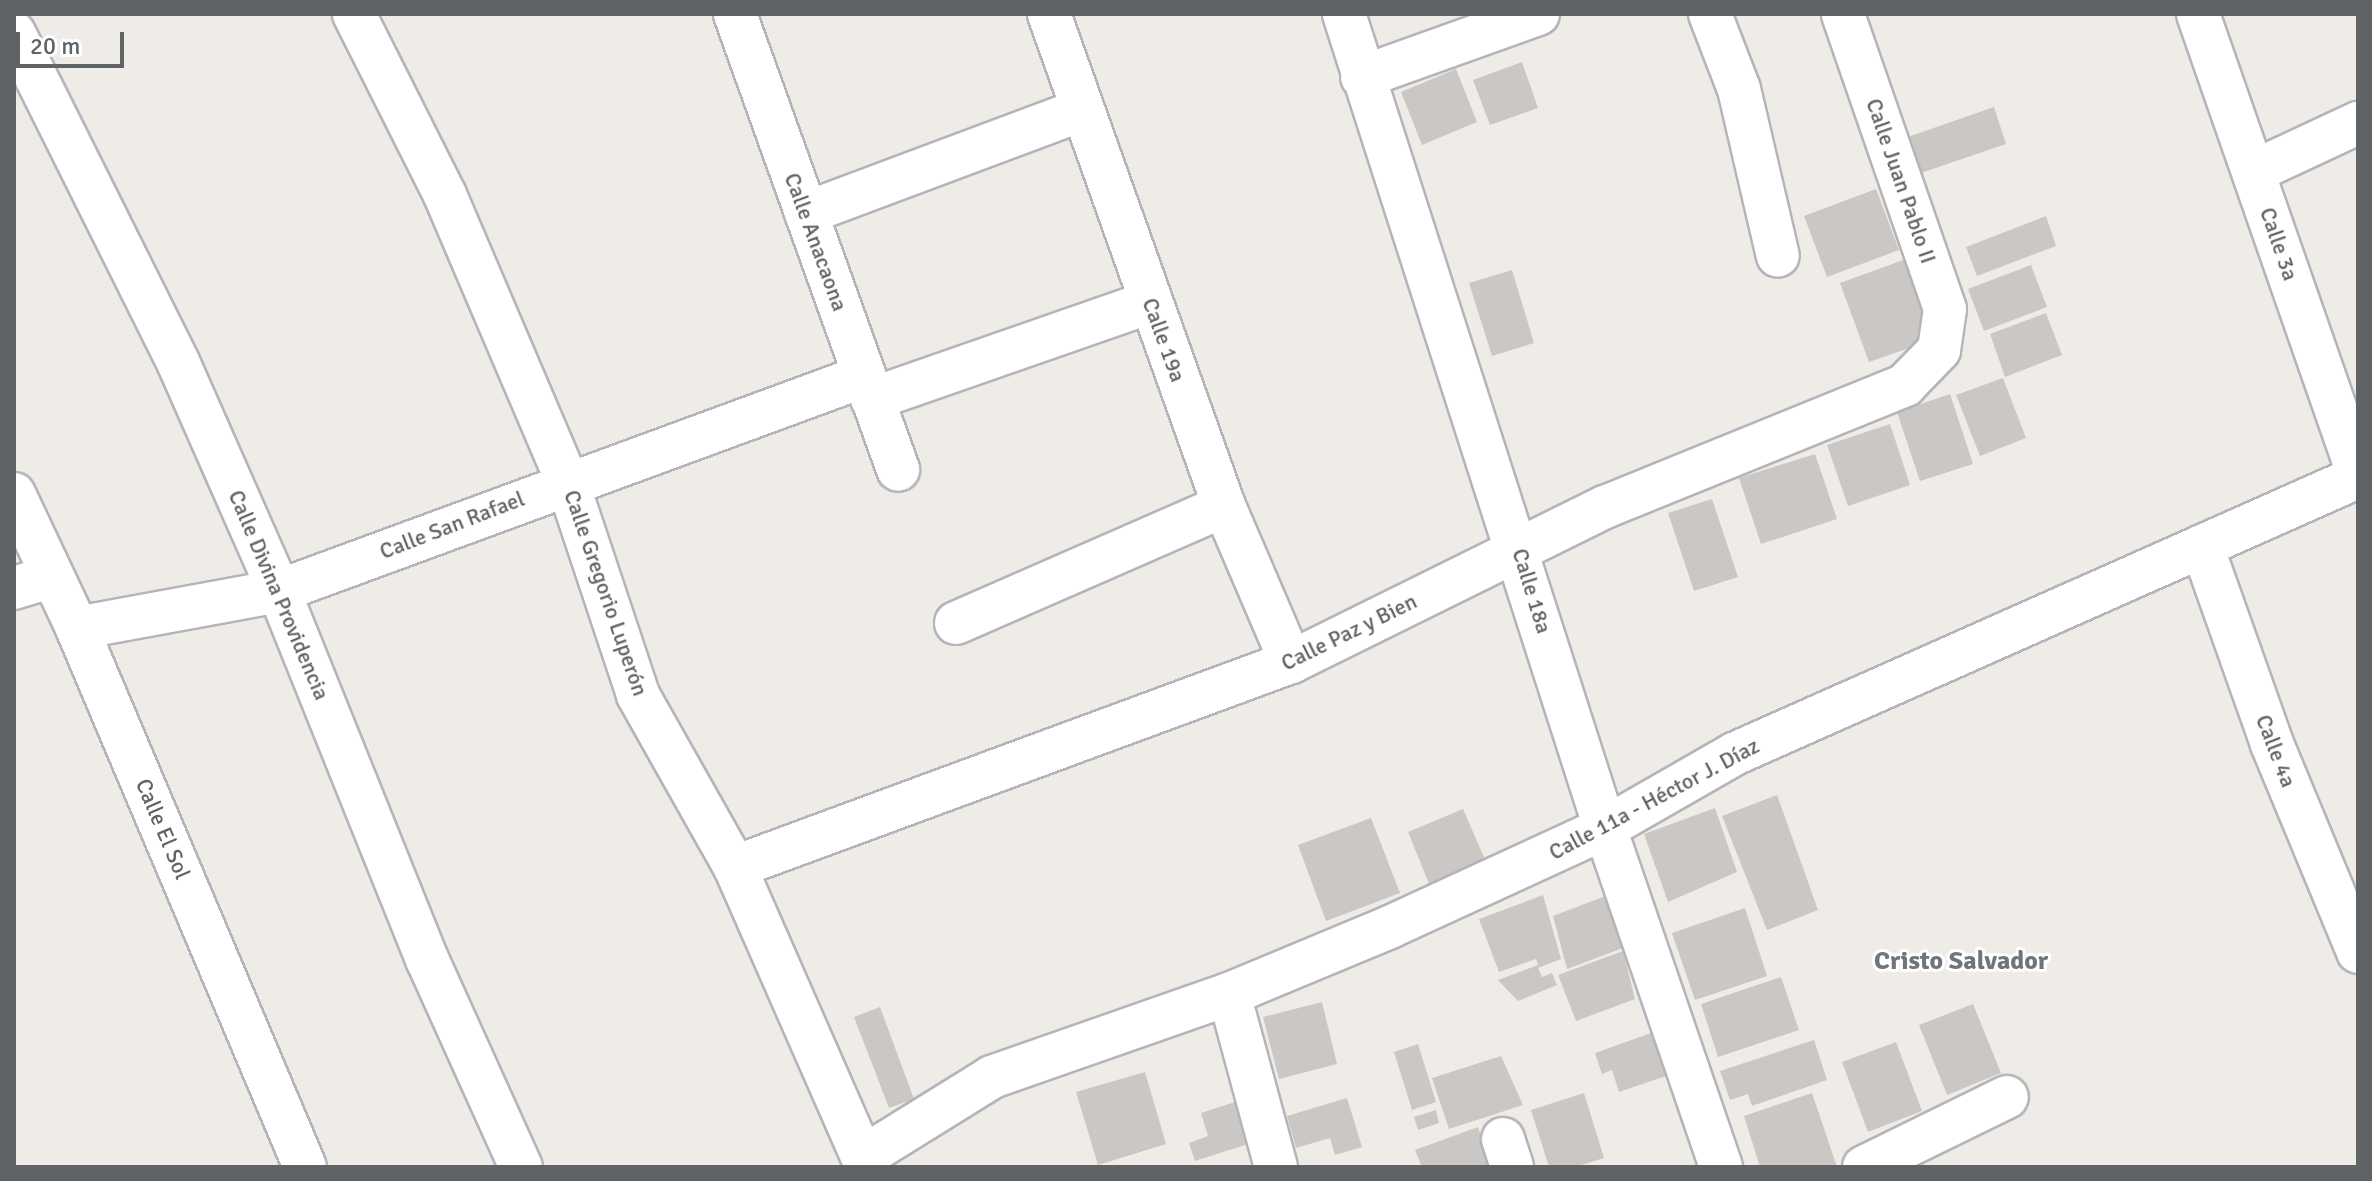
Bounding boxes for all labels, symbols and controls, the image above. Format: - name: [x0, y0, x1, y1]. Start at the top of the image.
- scale bar: [20, 16, 128, 66]
- text: 20 m: [30, 31, 80, 61]
- street label: Calle Juan Pablo II: [1860, 95, 1942, 267]
- street label: Calle Anacaona: [779, 169, 853, 315]
- street label: Calle 3a: [2254, 204, 2304, 284]
- street label: Calle 19a: [1137, 294, 1191, 386]
- street label: Calle San Rafael: [376, 485, 528, 565]
- street label: Calle Divina Providencia: [223, 486, 335, 704]
- street label: Calle Gregorio Luperón: [558, 487, 654, 699]
- street label: Calle 18a: [1507, 545, 1557, 637]
- street label: Calle Paz y Bien: [1277, 588, 1421, 676]
- street label: Calle 4a: [2250, 711, 2302, 791]
- street label: Calle 11a - Héctor J. Díaz: [1544, 732, 1764, 866]
- street label: Calle El Sol: [130, 775, 196, 883]
- district label: Cristo Salvador: [1874, 946, 2048, 978]

